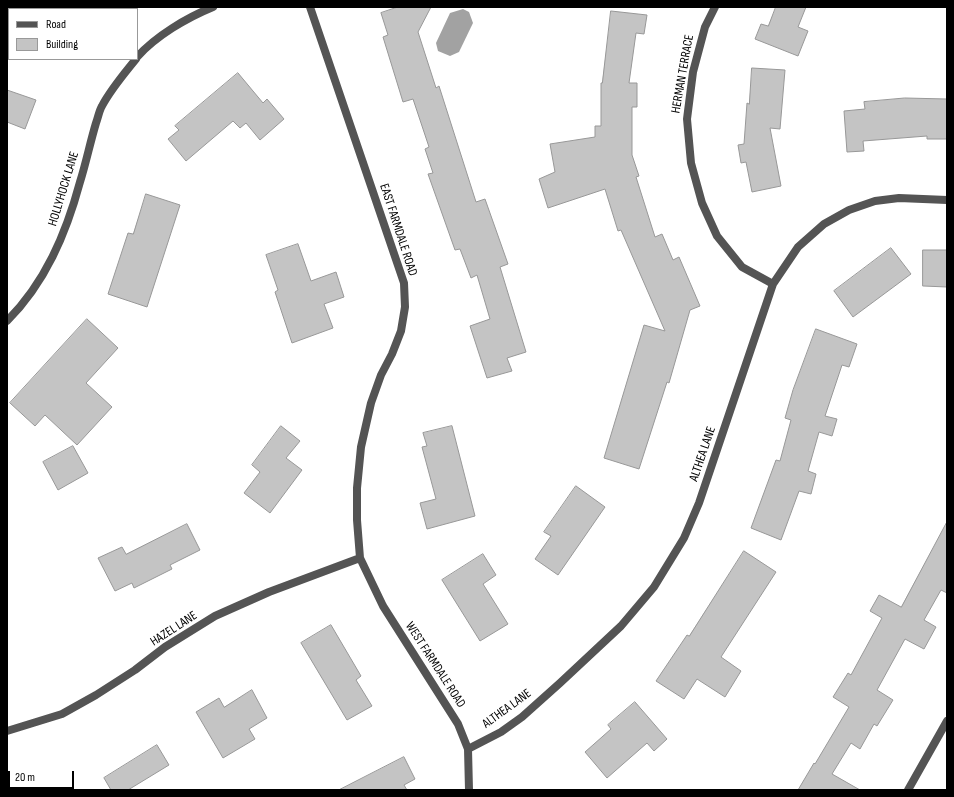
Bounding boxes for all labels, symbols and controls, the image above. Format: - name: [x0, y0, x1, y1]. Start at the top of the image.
- legend: [8, 8, 138, 60]
- text: Road: [46, 17, 66, 32]
- street label: HERMAN TERRACE: [668, 33, 698, 115]
- text: Building: [46, 37, 78, 52]
- street label: HOLLYHOCK LANE: [45, 150, 83, 228]
- street label: EAST FARMDALE ROAD: [376, 182, 420, 278]
- street label: ALTHEA LANE: [686, 425, 720, 483]
- street label: HAZEL LANE: [148, 608, 200, 650]
- street label: WEST FARMDALE ROAD: [401, 619, 469, 711]
- street label: ALTHEA LANE: [479, 686, 535, 732]
- scale bar: [10, 763, 76, 789]
- text: 20 m: [15, 770, 35, 785]

